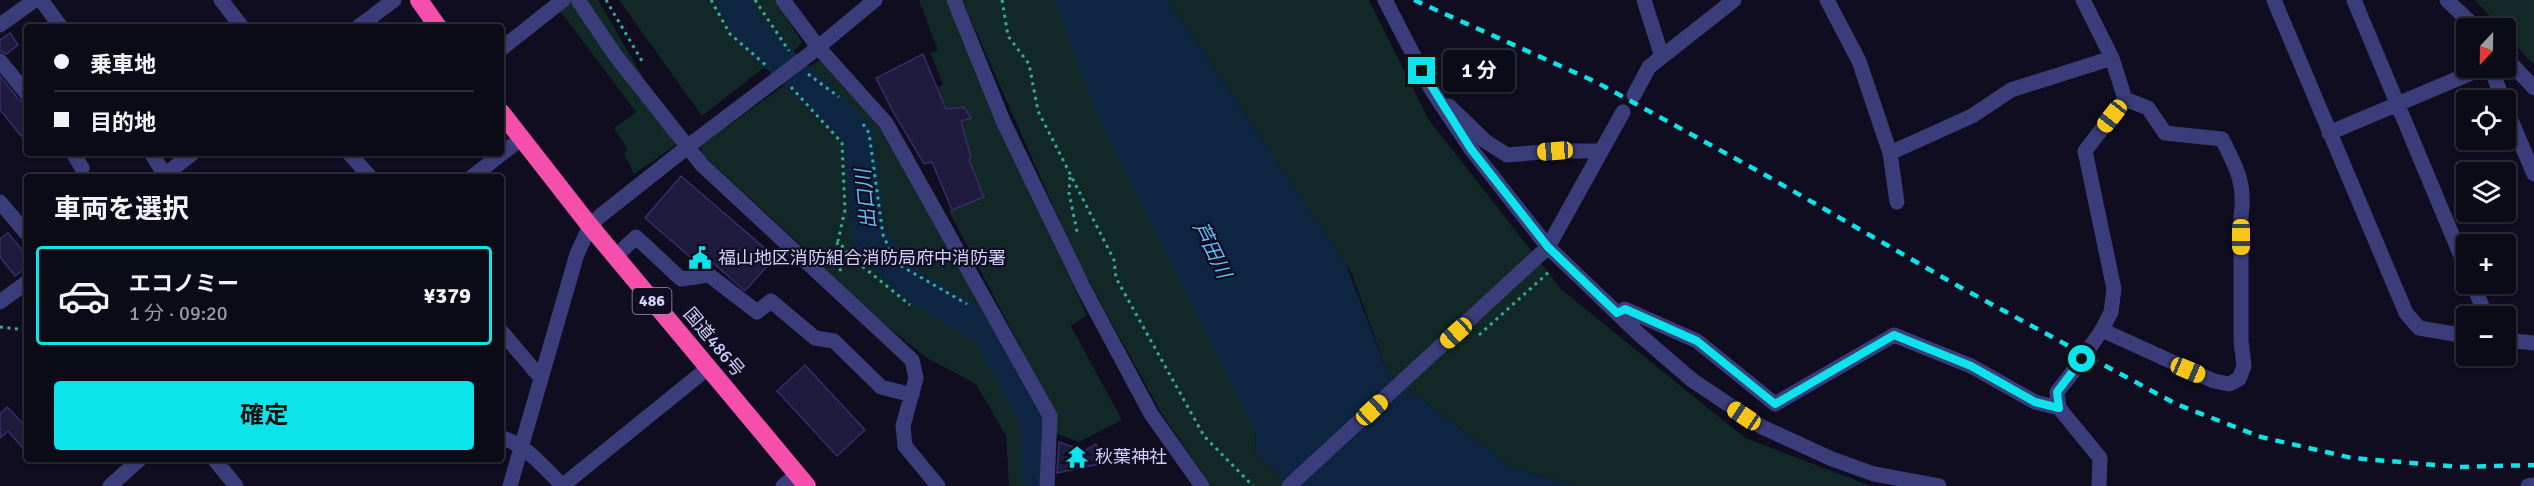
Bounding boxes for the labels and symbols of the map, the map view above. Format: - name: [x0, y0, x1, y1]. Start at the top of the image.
- north arrow: [2456, 18, 2516, 78]
- callout: 1 分: [1443, 50, 1515, 92]
- route end: [1408, 57, 1435, 84]
- car: [2094, 96, 2130, 136]
- car: [1536, 141, 1574, 161]
- water label: 出口川: [850, 166, 882, 230]
- water label: 芦田川: [1188, 218, 1237, 284]
- car: [2232, 219, 2250, 255]
- public building icon: 福山地区消防組合消防局府中消防署: [687, 245, 713, 271]
- place label: 福山地区消防組合消防局府中消防署: [718, 247, 1006, 269]
- road number: 486: [632, 288, 672, 314]
- street label: 国道486号: [679, 303, 749, 381]
- car: [1437, 314, 1475, 352]
- route start: [2068, 345, 2095, 372]
- car: [2168, 355, 2208, 385]
- car: [1353, 391, 1391, 429]
- car: [1724, 398, 1764, 434]
- temple icon: 秋葉神社: [1064, 444, 1090, 470]
- place label: 秋葉神社: [1095, 446, 1167, 468]

